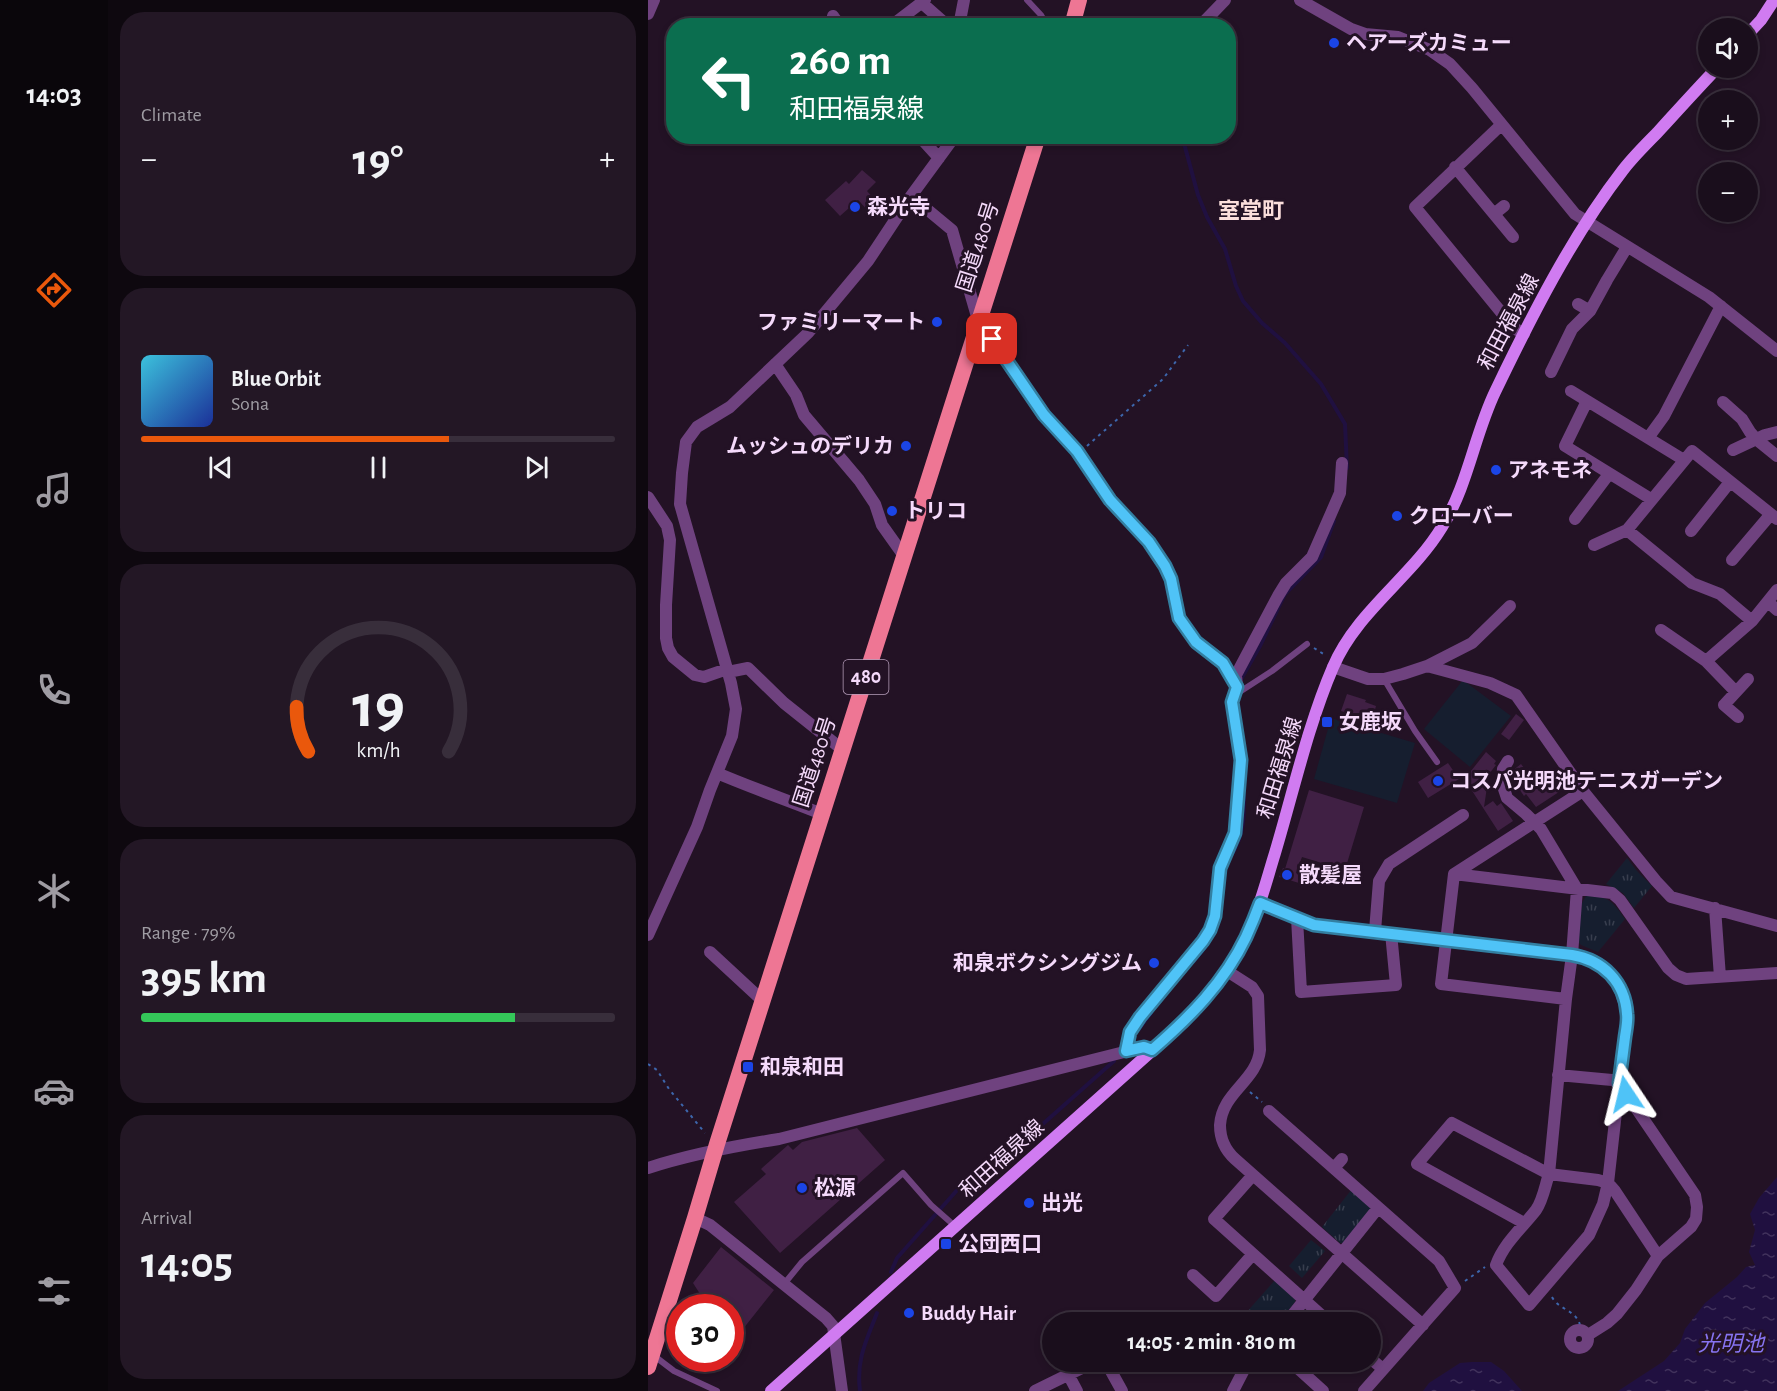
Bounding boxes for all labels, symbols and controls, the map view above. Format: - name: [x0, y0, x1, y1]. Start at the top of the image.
- map controls: [1698, 18, 1758, 222]
- button: sound: [1698, 18, 1758, 78]
- place label: ヘアーズカミュー: [1346, 31, 1512, 54]
- marker: ヘアーズカミュー: [1327, 36, 1341, 50]
- text: 260 m: [789, 40, 891, 82]
- icon: left: [690, 42, 768, 120]
- text: 14:03: [26, 81, 82, 108]
- button: +: [1698, 90, 1758, 150]
- text: 和田福泉線: [789, 96, 924, 123]
- text: Climate: [141, 105, 202, 125]
- text: 19°: [352, 138, 404, 183]
- text: −: [141, 143, 157, 176]
- text: +: [599, 143, 615, 176]
- button: −: [1698, 162, 1758, 222]
- place label: 森光寺: [867, 196, 930, 218]
- street label: 国道480号: [953, 199, 1003, 295]
- district label: 室堂町: [1218, 199, 1284, 222]
- marker: 森光寺: [848, 200, 862, 214]
- icon: directions: [33, 269, 75, 311]
- street label: 和田福泉線: [1474, 270, 1543, 373]
- place label: ファミリーマート: [757, 312, 925, 333]
- pin: [966, 313, 1017, 364]
- marker: ファミリーマート: [930, 315, 944, 329]
- icon: arrive: [975, 322, 1008, 355]
- text: Blue Orbit: [231, 368, 321, 390]
- text: Sona: [231, 394, 269, 414]
- place label: ムッシュのデリカ: [726, 434, 894, 457]
- marker: ムッシュのデリカ: [899, 439, 913, 453]
- icon: previous: [204, 451, 237, 484]
- icon: pause: [362, 451, 395, 484]
- icon: next: [520, 451, 553, 484]
- place label: アネモネ: [1508, 460, 1592, 481]
- marker: アネモネ: [1489, 463, 1503, 477]
- icon: music: [33, 469, 75, 511]
- place label: トリコ: [904, 501, 967, 522]
- marker: トリコ: [885, 504, 899, 518]
- place label: クローバー: [1409, 505, 1514, 527]
- marker: クローバー: [1390, 509, 1404, 523]
- road number: 480: [844, 660, 888, 694]
- icon: phone: [33, 669, 75, 711]
- text: 19: [352, 677, 404, 739]
- place label: 女鹿坂: [1339, 711, 1402, 733]
- street label: 国道480号: [790, 714, 840, 810]
- street label: 和田福泉線: [1254, 714, 1305, 821]
- marker: 女鹿坂: [1320, 715, 1334, 729]
- text: km/h: [356, 741, 400, 762]
- place label: コスパ光明池テニスガーデン: [1450, 769, 1723, 792]
- marker: コスパ光明池テニスガーデン: [1431, 774, 1445, 788]
- place label: 散髪屋: [1299, 863, 1362, 886]
- marker: 散髪屋: [1280, 868, 1294, 882]
- icon: climate: [33, 870, 75, 912]
- text: Range · 79%: [141, 923, 235, 943]
- place label: 和泉ボクシングジム: [953, 952, 1142, 974]
- text: 395 km: [141, 956, 267, 1001]
- marker: 和泉ボクシングジム: [1147, 956, 1161, 970]
- place label: 和泉和田: [760, 1056, 844, 1078]
- marker: 和泉和田: [741, 1060, 755, 1074]
- position arrow: [1594, 1062, 1658, 1126]
- icon: car: [33, 1070, 75, 1112]
- street label: 和田福泉線: [955, 1115, 1048, 1202]
- place label: 松源: [814, 1177, 856, 1199]
- marker: 松源: [795, 1181, 809, 1195]
- place label: 出光: [1041, 1192, 1083, 1214]
- marker: 出光: [1022, 1196, 1036, 1210]
- text: Arrival: [141, 1208, 192, 1228]
- place label: 公団西口: [958, 1233, 1042, 1255]
- marker: 公団西口: [939, 1237, 953, 1251]
- text: 14:05: [141, 1241, 233, 1286]
- icon: filters: [33, 1270, 75, 1312]
- speed limit sign: 30: [666, 1294, 744, 1372]
- place label: Buddy Hair: [921, 1303, 1017, 1324]
- marker: Buddy Hair: [902, 1306, 916, 1320]
- text: 14:05 · 2 min · 810 m: [1127, 1331, 1296, 1353]
- water label: 光明池: [1698, 1332, 1766, 1355]

